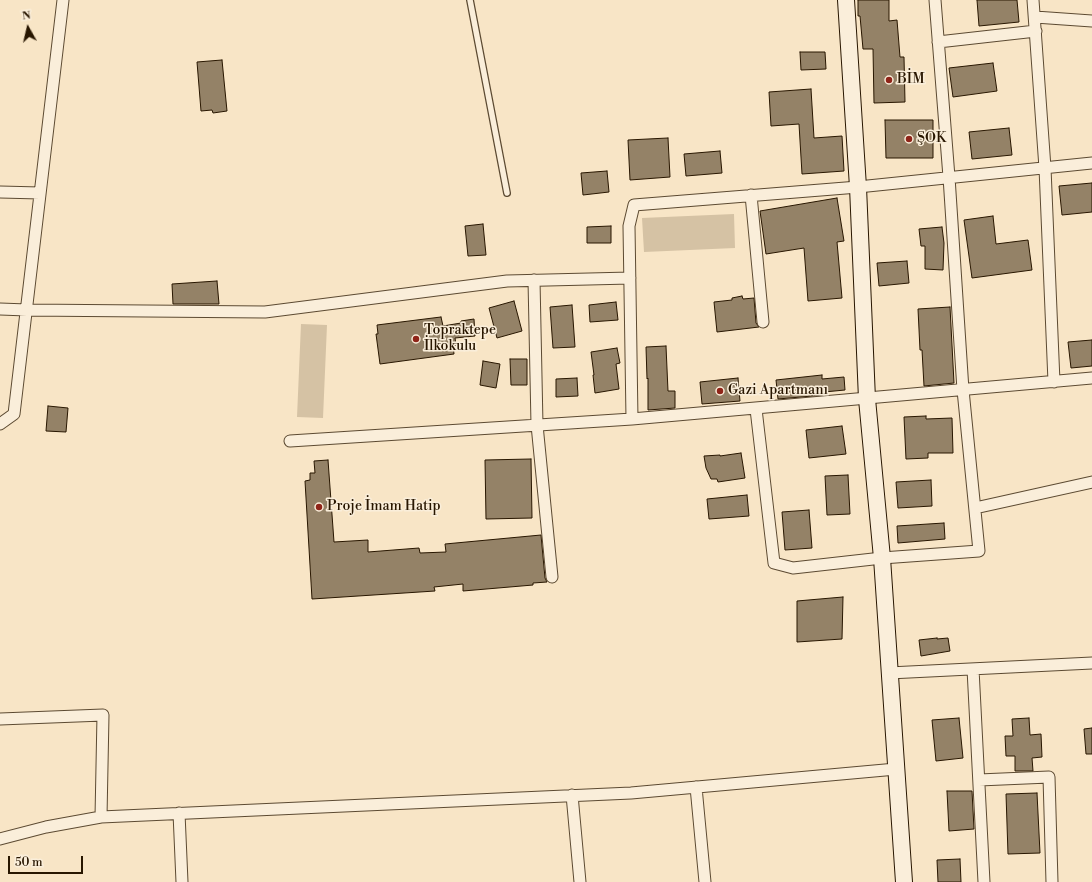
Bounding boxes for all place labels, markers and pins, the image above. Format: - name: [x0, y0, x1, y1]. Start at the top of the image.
- place label: BİM: [897, 72, 925, 88]
- marker: BİM: [884, 75, 894, 85]
- place label: ŞOK: [917, 131, 946, 147]
- marker: ŞOK: [904, 134, 914, 144]
- place label: Topraktepe İlkokulu: [424, 323, 496, 356]
- marker: Topraktepe İlkokulu: [411, 334, 421, 344]
- place label: Gazi Apartmanı: [728, 383, 828, 399]
- marker: Gazi Apartmanı: [715, 386, 725, 396]
- place label: Proje İmam Hatip: [327, 499, 441, 515]
- marker: Proje İmam Hatip: [314, 502, 324, 512]

